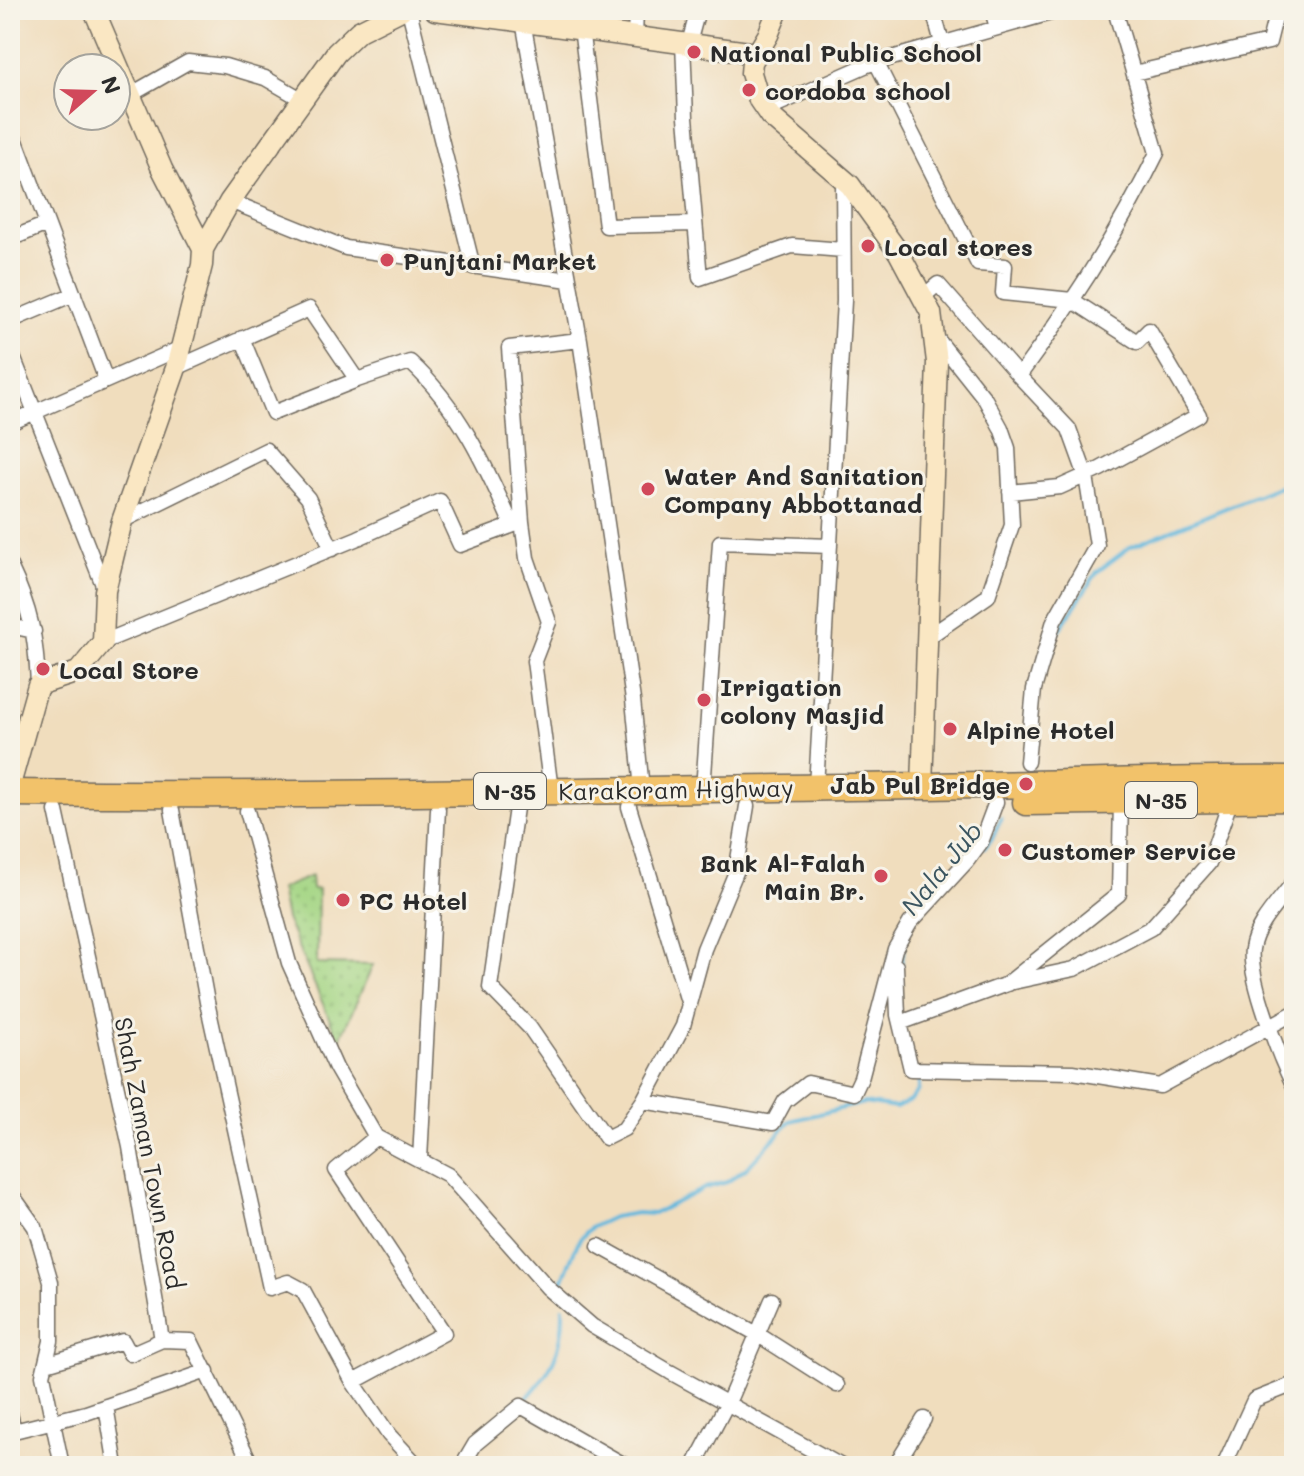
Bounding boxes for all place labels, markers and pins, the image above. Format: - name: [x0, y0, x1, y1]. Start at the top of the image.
- place label: National Public School: [710, 37, 982, 68]
- marker: National Public School: [685, 43, 703, 61]
- place label: cordoba school: [765, 75, 951, 106]
- marker: cordoba school: [740, 81, 758, 99]
- place label: Local stores: [884, 231, 1033, 262]
- marker: Local stores: [859, 237, 877, 255]
- place label: Punjtani Market: [403, 245, 596, 276]
- marker: Punjtani Market: [378, 251, 396, 269]
- place label: Water And Sanitation Company Abbottanad: [664, 460, 924, 519]
- marker: Water And Sanitation Company Abbottanad: [639, 480, 657, 498]
- place label: Local Store: [59, 654, 199, 685]
- marker: Local Store: [34, 660, 52, 678]
- place label: Irrigation colony Masjid: [720, 671, 884, 730]
- marker: Irrigation colony Masjid: [695, 691, 713, 709]
- place label: Alpine Hotel: [966, 714, 1115, 745]
- marker: Alpine Hotel: [941, 720, 959, 738]
- place label: Jab Pul Bridge: [830, 769, 1010, 800]
- marker: Jab Pul Bridge: [1017, 775, 1035, 793]
- place label: Customer Service: [1021, 835, 1236, 866]
- marker: Customer Service: [996, 841, 1014, 859]
- place label: Bank Al-Falah Main Br.: [700, 847, 865, 906]
- marker: Bank Al-Falah Main Br.: [872, 867, 890, 885]
- place label: PC Hotel: [359, 885, 467, 916]
- marker: PC Hotel: [334, 891, 352, 909]

